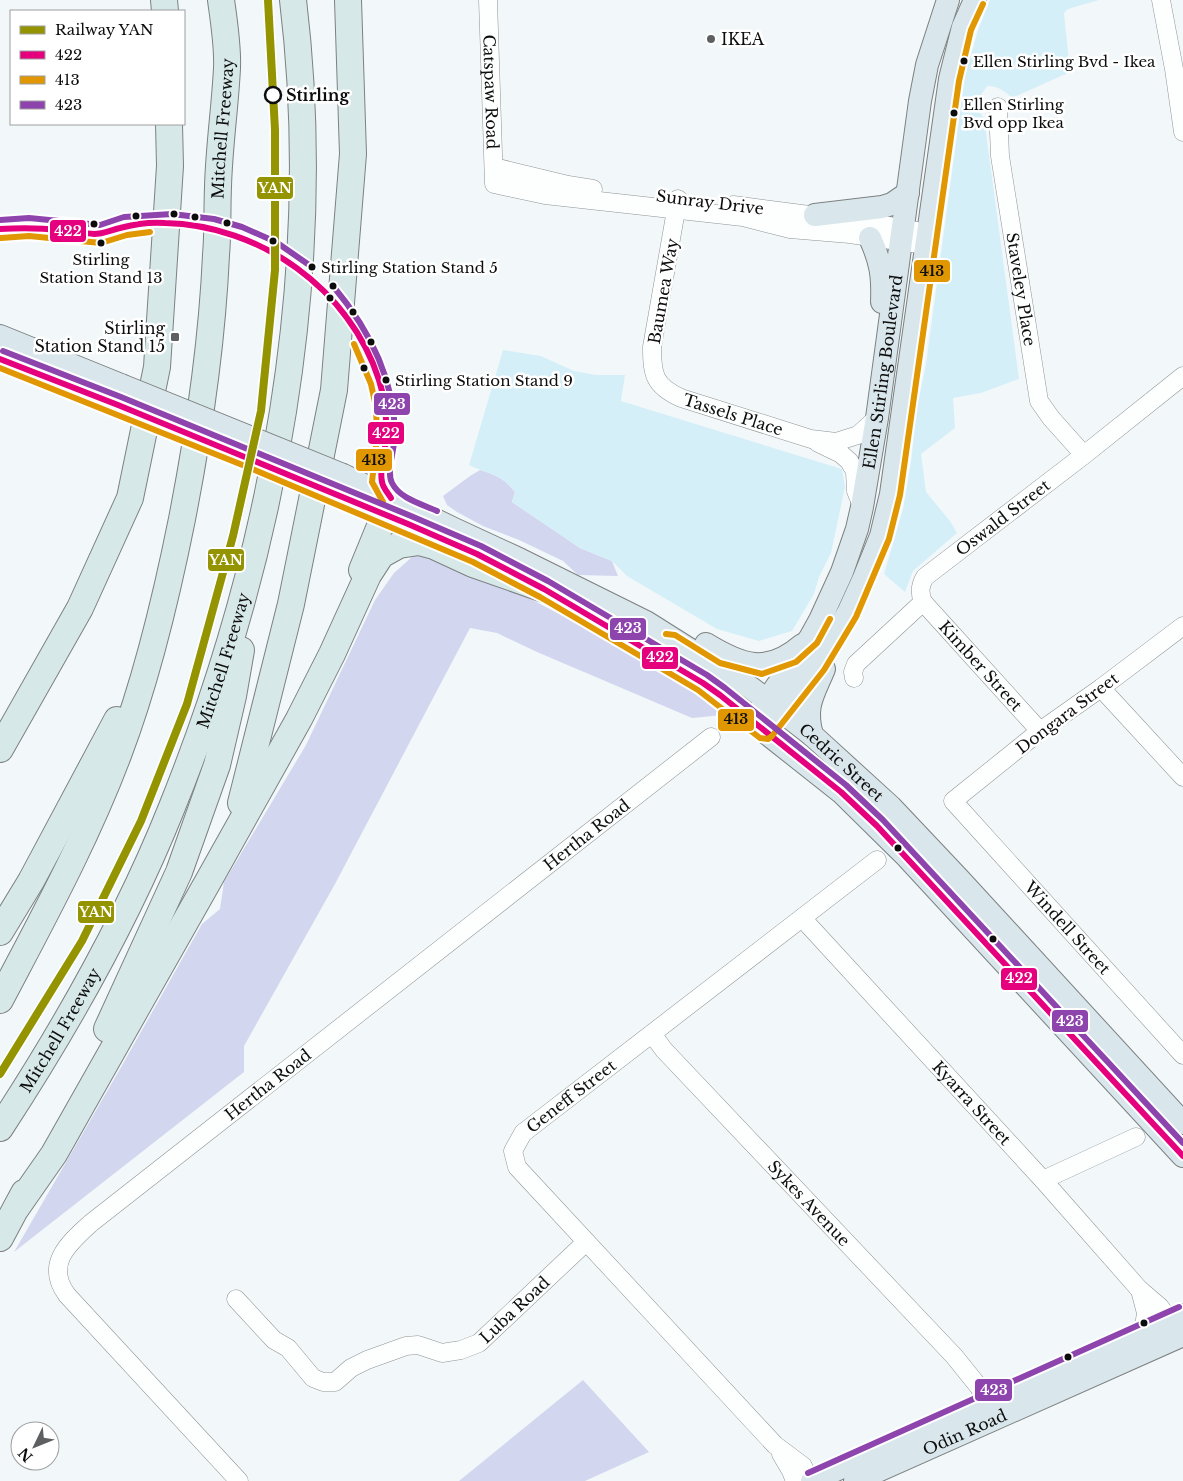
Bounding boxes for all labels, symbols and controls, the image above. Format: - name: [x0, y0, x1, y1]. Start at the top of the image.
- legend: [10, 10, 185, 125]
- text: Railway YAN: [55, 20, 154, 39]
- place label: IKEA: [721, 29, 765, 49]
- marker: IKEA: [705, 33, 717, 45]
- street label: Catspaw Road: [479, 34, 503, 150]
- text: 422: [55, 45, 82, 64]
- place label: Ellen Stirling Bvd - Ikea: [973, 52, 1156, 71]
- marker: Ellen Stirling Bvd - Ikea: [959, 56, 969, 66]
- street label: Mitchell Freeway: [208, 57, 237, 199]
- text: 413: [55, 70, 80, 89]
- place label: Stirling: [286, 85, 350, 105]
- marker: Stirling: [264, 86, 282, 104]
- text: 423: [55, 95, 82, 114]
- place label: Ellen Stirling Bvd opp Ikea: [963, 95, 1065, 132]
- marker: Ellen Stirling Bvd opp Ikea: [949, 108, 959, 118]
- line badge: YAN: [256, 176, 294, 200]
- text: YAN: [257, 179, 292, 197]
- street label: Sunray Drive: [655, 185, 765, 219]
- unlabelled marker: [169, 209, 179, 219]
- unlabelled marker: [131, 211, 141, 221]
- unlabelled marker: [190, 212, 200, 222]
- unlabelled marker: [222, 218, 232, 228]
- line badge: 422: [49, 219, 87, 243]
- unlabelled marker: [89, 219, 99, 229]
- text: 422: [54, 222, 82, 240]
- street label: Staveley Place: [1002, 231, 1040, 348]
- unlabelled marker: [268, 236, 278, 246]
- street label: Baumea Way: [644, 236, 682, 345]
- marker: Stirling Station Stand 13: [96, 238, 106, 248]
- place label: Stirling Station Stand 13: [39, 250, 163, 287]
- place label: Stirling Station Stand 5: [321, 258, 498, 277]
- line badge: 413: [913, 259, 951, 283]
- marker: Stirling Station Stand 5: [307, 262, 317, 272]
- text: 413: [920, 262, 944, 280]
- street label: Ellen Stirling Boulevard: [859, 273, 906, 471]
- unlabelled marker: [328, 281, 338, 291]
- unlabelled marker: [325, 293, 335, 303]
- unlabelled marker: [348, 307, 358, 317]
- place label: Stirling Station Stand 15: [34, 318, 165, 356]
- marker: Stirling Station Stand 15: [169, 331, 181, 343]
- unlabelled marker: [366, 337, 376, 347]
- unlabelled marker: [359, 363, 369, 373]
- place label: Stirling Station Stand 9: [395, 371, 573, 390]
- marker: Stirling Station Stand 9: [381, 375, 391, 385]
- street label: Tassels Place: [681, 389, 786, 440]
- line badge: 423: [373, 392, 411, 416]
- text: 423: [378, 395, 406, 413]
- line badge: 422: [367, 421, 405, 445]
- text: 422: [372, 424, 400, 442]
- line badge: 413: [355, 448, 393, 472]
- text: 413: [362, 451, 386, 469]
- street label: Oswald Street: [952, 475, 1054, 560]
- line badge: YAN: [207, 548, 245, 572]
- text: YAN: [208, 551, 243, 569]
- street label: Mitchell Freeway: [192, 590, 254, 731]
- street label: Kimber Street: [935, 616, 1027, 715]
- line badge: 423: [609, 617, 647, 641]
- text: 423: [614, 619, 642, 637]
- line badge: 422: [641, 646, 679, 670]
- text: 422: [646, 648, 674, 666]
- street label: Dongara Street: [1012, 668, 1122, 758]
- line badge: 413: [717, 708, 755, 732]
- text: 413: [724, 710, 748, 728]
- street label: Cedric Street: [795, 719, 888, 806]
- street label: Hertha Road: [539, 795, 634, 875]
- unlabelled marker: [893, 843, 903, 853]
- street label: Windell Street: [1020, 876, 1115, 978]
- line badge: YAN: [77, 900, 115, 924]
- text: YAN: [78, 903, 113, 921]
- unlabelled marker: [988, 934, 998, 944]
- street label: Mitchell Freeway: [15, 963, 105, 1096]
- line badge: 422: [1000, 967, 1038, 991]
- text: 422: [1005, 969, 1033, 987]
- line badge: 423: [1051, 1009, 1089, 1033]
- text: 423: [1056, 1012, 1084, 1030]
- street label: Hertha Road: [221, 1044, 315, 1124]
- street label: Geneff Street: [522, 1055, 620, 1137]
- street label: Kyarra Street: [928, 1057, 1015, 1149]
- street label: Sykes Avenue: [764, 1156, 855, 1250]
- street label: Luba Road: [475, 1272, 554, 1347]
- unlabelled marker: [1139, 1318, 1149, 1328]
- unlabelled marker: [1063, 1352, 1073, 1362]
- line badge: 423: [974, 1378, 1013, 1402]
- text: 423: [980, 1381, 1008, 1399]
- street label: Odin Road: [920, 1405, 1010, 1460]
- north arrow: [10, 1421, 60, 1471]
- text: N: [14, 1444, 37, 1466]

